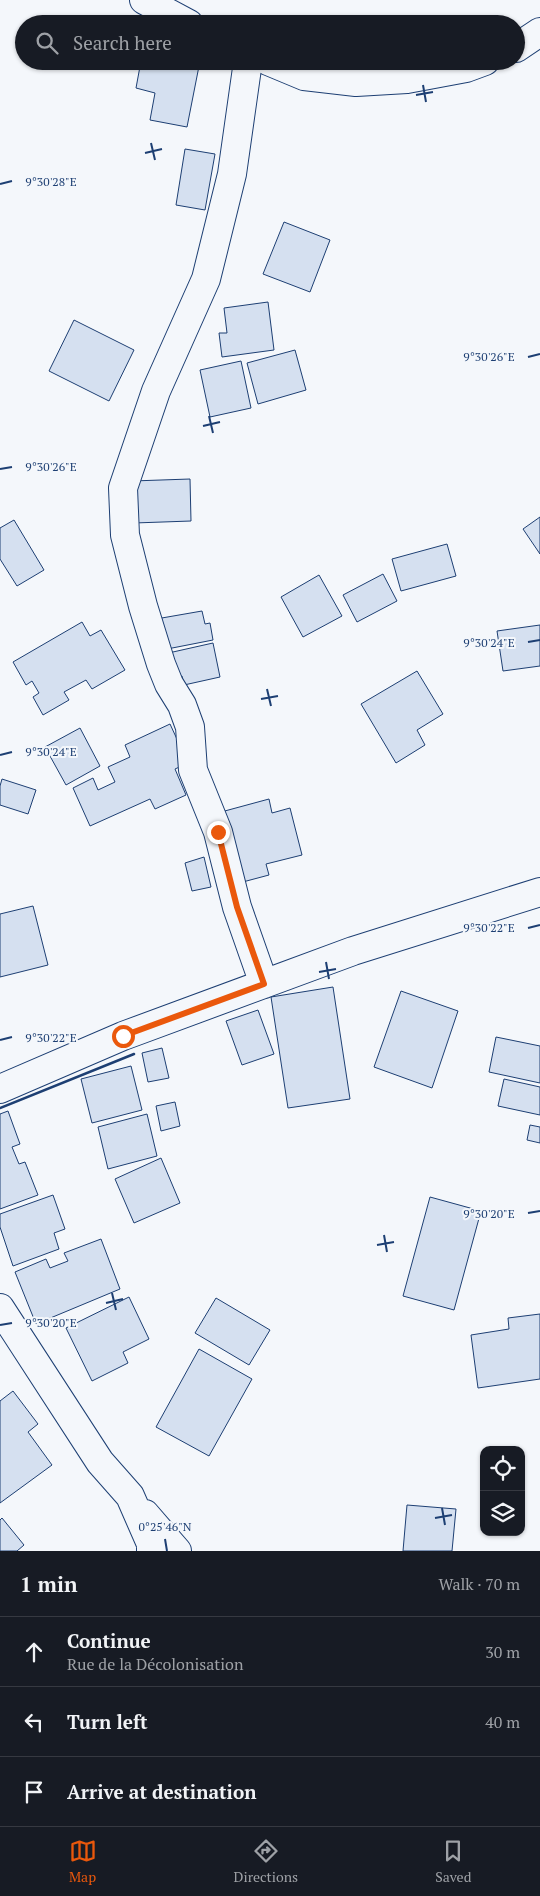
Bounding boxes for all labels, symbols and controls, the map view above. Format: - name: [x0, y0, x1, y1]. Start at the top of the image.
- search box: [15, 15, 525, 70]
- icon: search: [33, 29, 61, 57]
- text: Search here: [73, 30, 172, 55]
- text: 9°30'28"E: [25, 174, 77, 189]
- text: 9°30'26"E: [463, 349, 515, 364]
- text: 9°30'26"E: [25, 459, 77, 474]
- text: 9°30'24"E: [463, 635, 515, 650]
- text: 9°30'24"E: [25, 744, 77, 759]
- route end: [207, 821, 230, 844]
- text: 9°30'22"E: [463, 920, 515, 935]
- route start: [112, 1025, 135, 1048]
- text: 9°30'22"E: [25, 1030, 77, 1045]
- text: 9°30'20"E: [463, 1206, 515, 1221]
- text: 9°30'20"E: [25, 1315, 77, 1330]
- map controls: [480, 1446, 525, 1536]
- button: locate: [480, 1446, 525, 1491]
- button: layers: [480, 1491, 525, 1536]
- text: 0°25'46"N: [138, 1519, 192, 1534]
- text: 1 min: [20, 1570, 77, 1598]
- text: Walk · 70 m: [439, 1573, 520, 1595]
- text: Continue: [67, 1628, 151, 1653]
- icon: ahead: [20, 1638, 48, 1666]
- text: 30 m: [485, 1641, 520, 1663]
- text: Rue de la Décolonisation: [67, 1653, 243, 1675]
- icon: left: [20, 1708, 48, 1736]
- text: Turn left: [67, 1709, 148, 1734]
- text: 40 m: [485, 1711, 520, 1733]
- icon: arrive: [20, 1778, 48, 1806]
- text: Arrive at destination: [67, 1779, 256, 1804]
- tab: Map: [69, 1837, 97, 1886]
- tab: Directions: [234, 1837, 298, 1886]
- tab: Saved: [435, 1837, 471, 1886]

